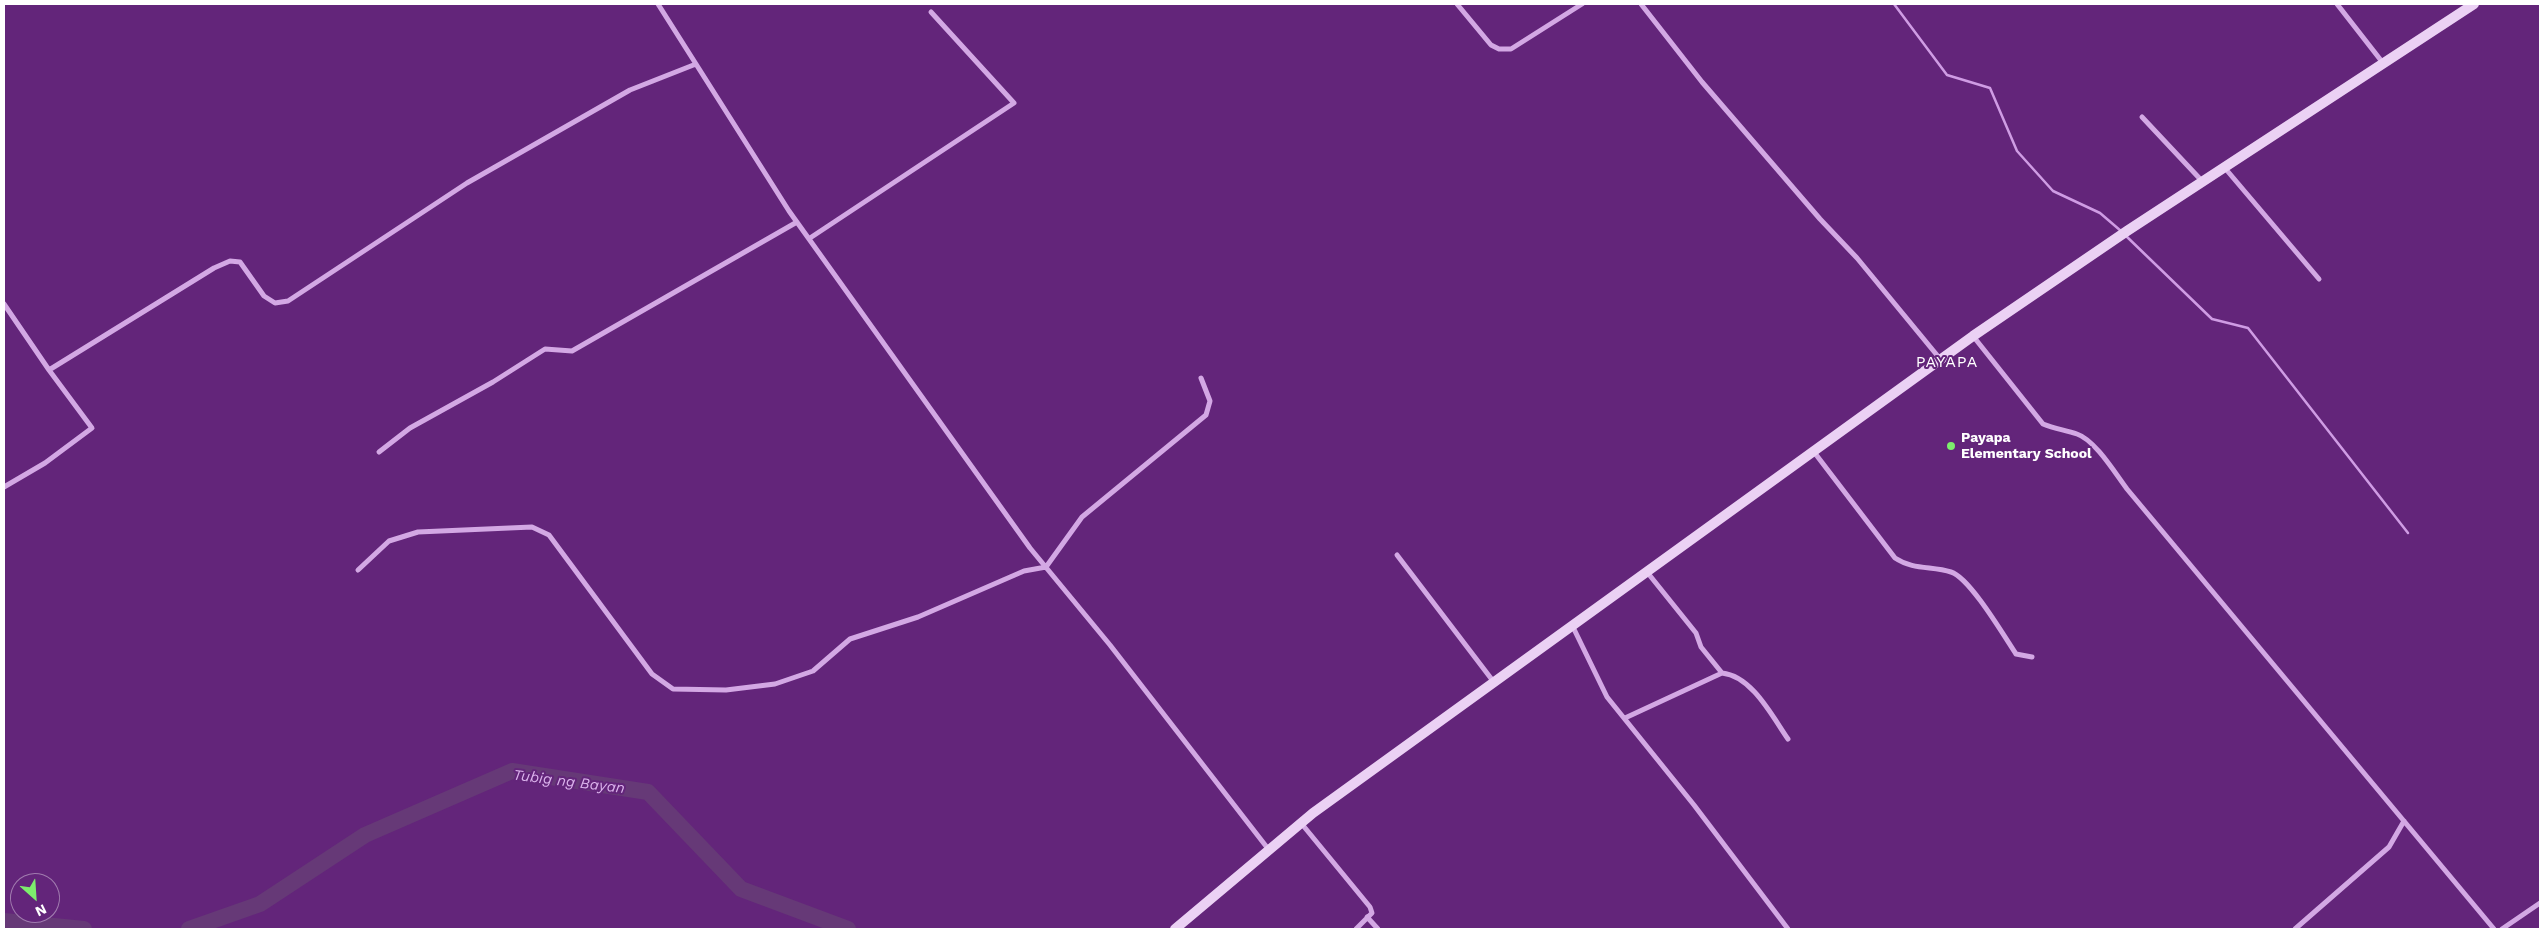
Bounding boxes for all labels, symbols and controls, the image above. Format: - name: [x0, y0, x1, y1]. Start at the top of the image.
- district label: PAYAPA: [1915, 352, 1979, 372]
- place label: Payapa Elementary School: [1961, 430, 2092, 462]
- marker: Payapa Elementary School: [1945, 440, 1957, 452]
- water label: Tubig ng Bayan: [512, 766, 626, 798]
- north arrow: [10, 873, 60, 923]
- text: N: [33, 901, 49, 920]

